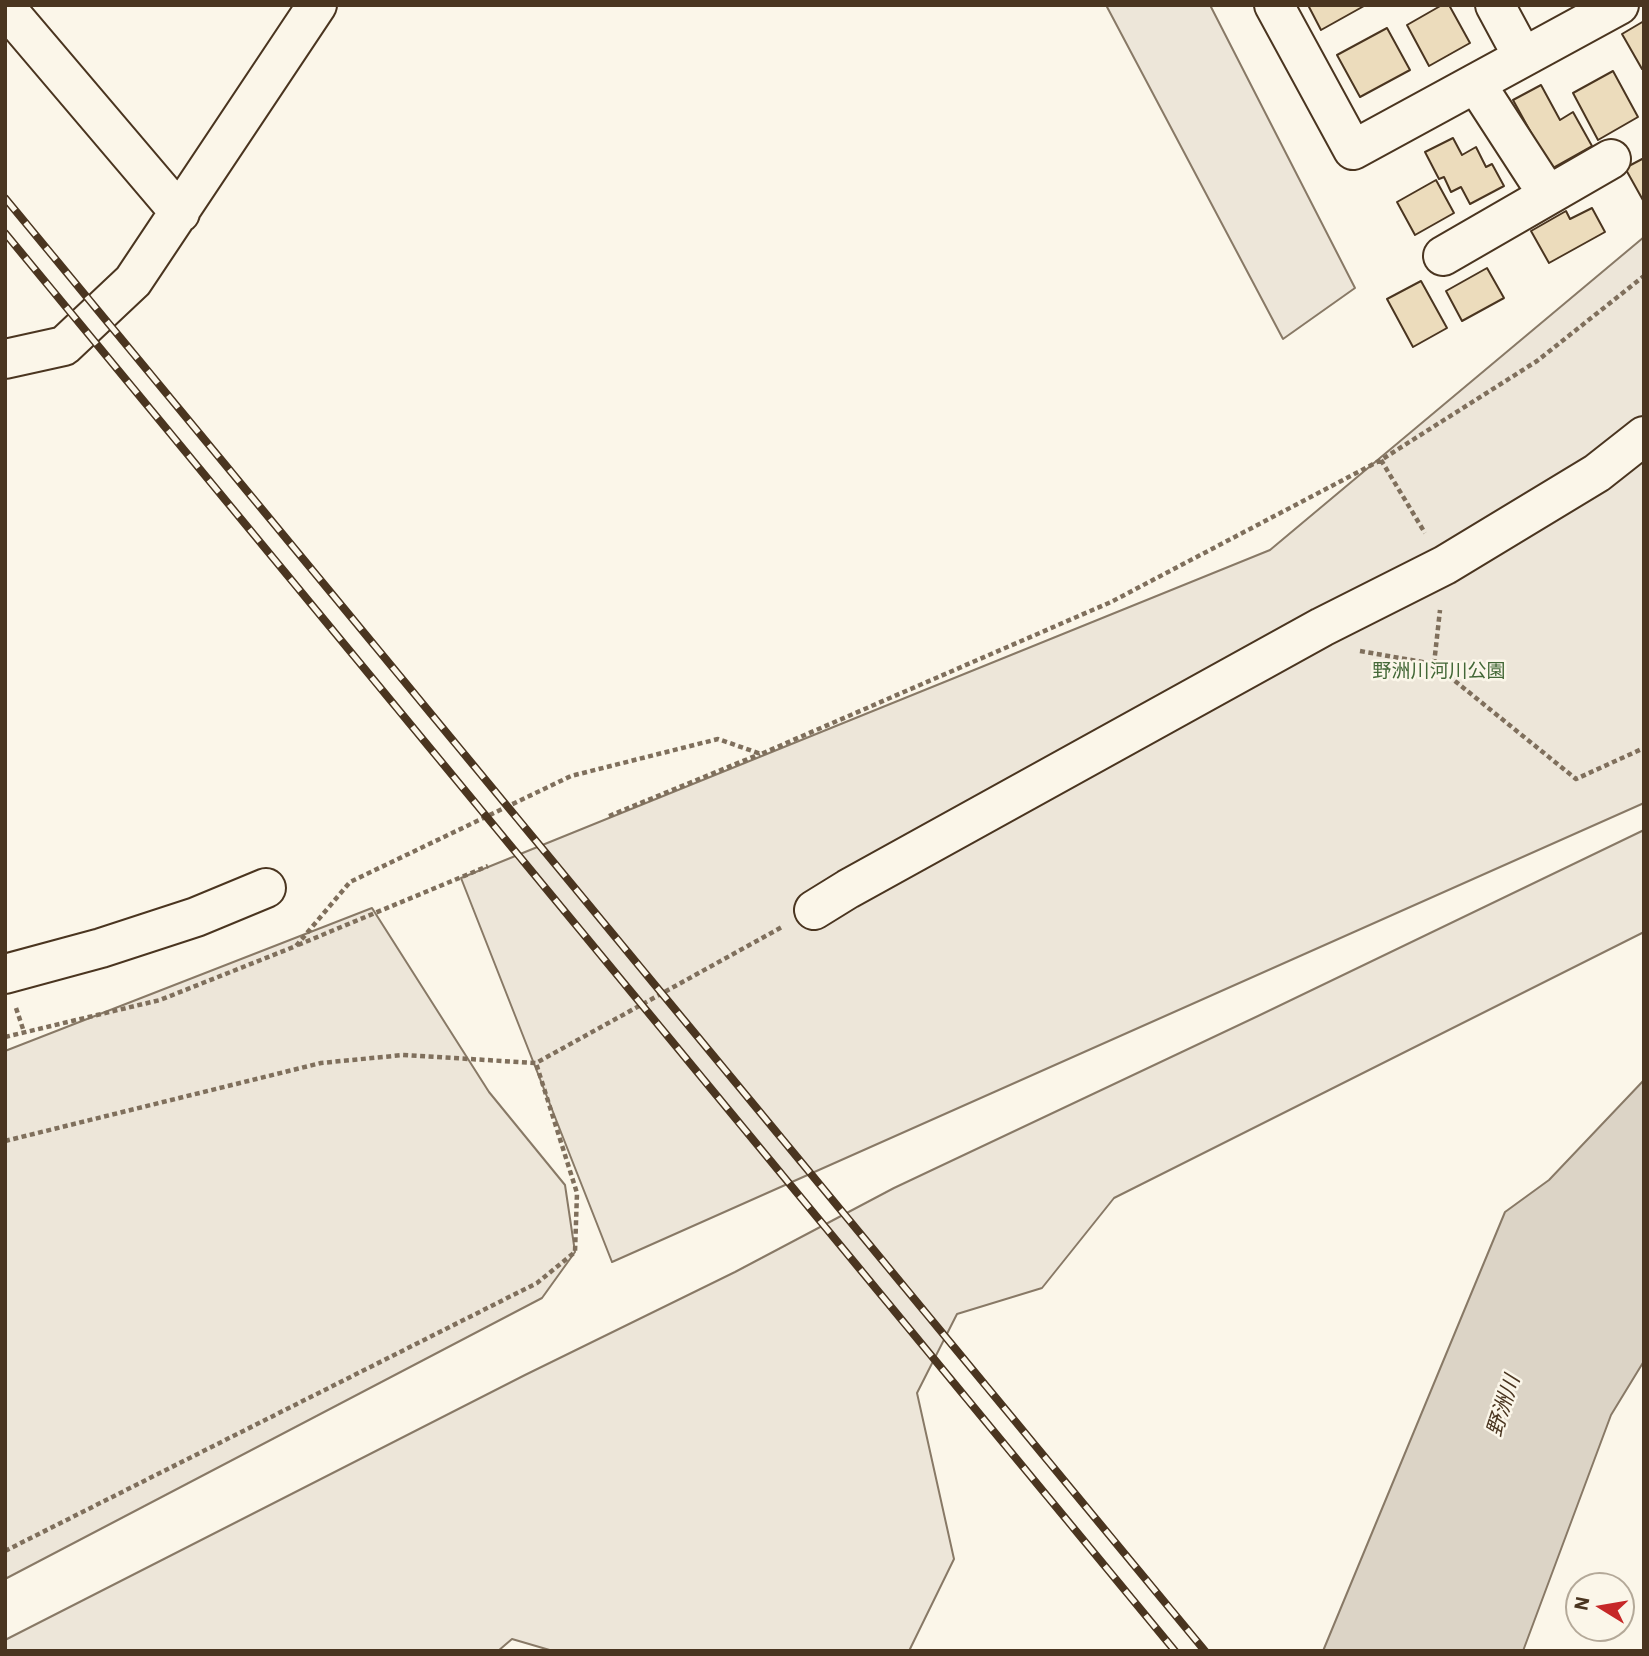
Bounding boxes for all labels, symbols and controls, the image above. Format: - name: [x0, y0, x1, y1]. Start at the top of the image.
- park label: 野洲川河川公園: [1373, 661, 1505, 683]
- water label: 野洲川: [1482, 1372, 1526, 1440]
- north arrow: [1565, 1572, 1635, 1642]
- text: N: [1568, 1594, 1594, 1612]

